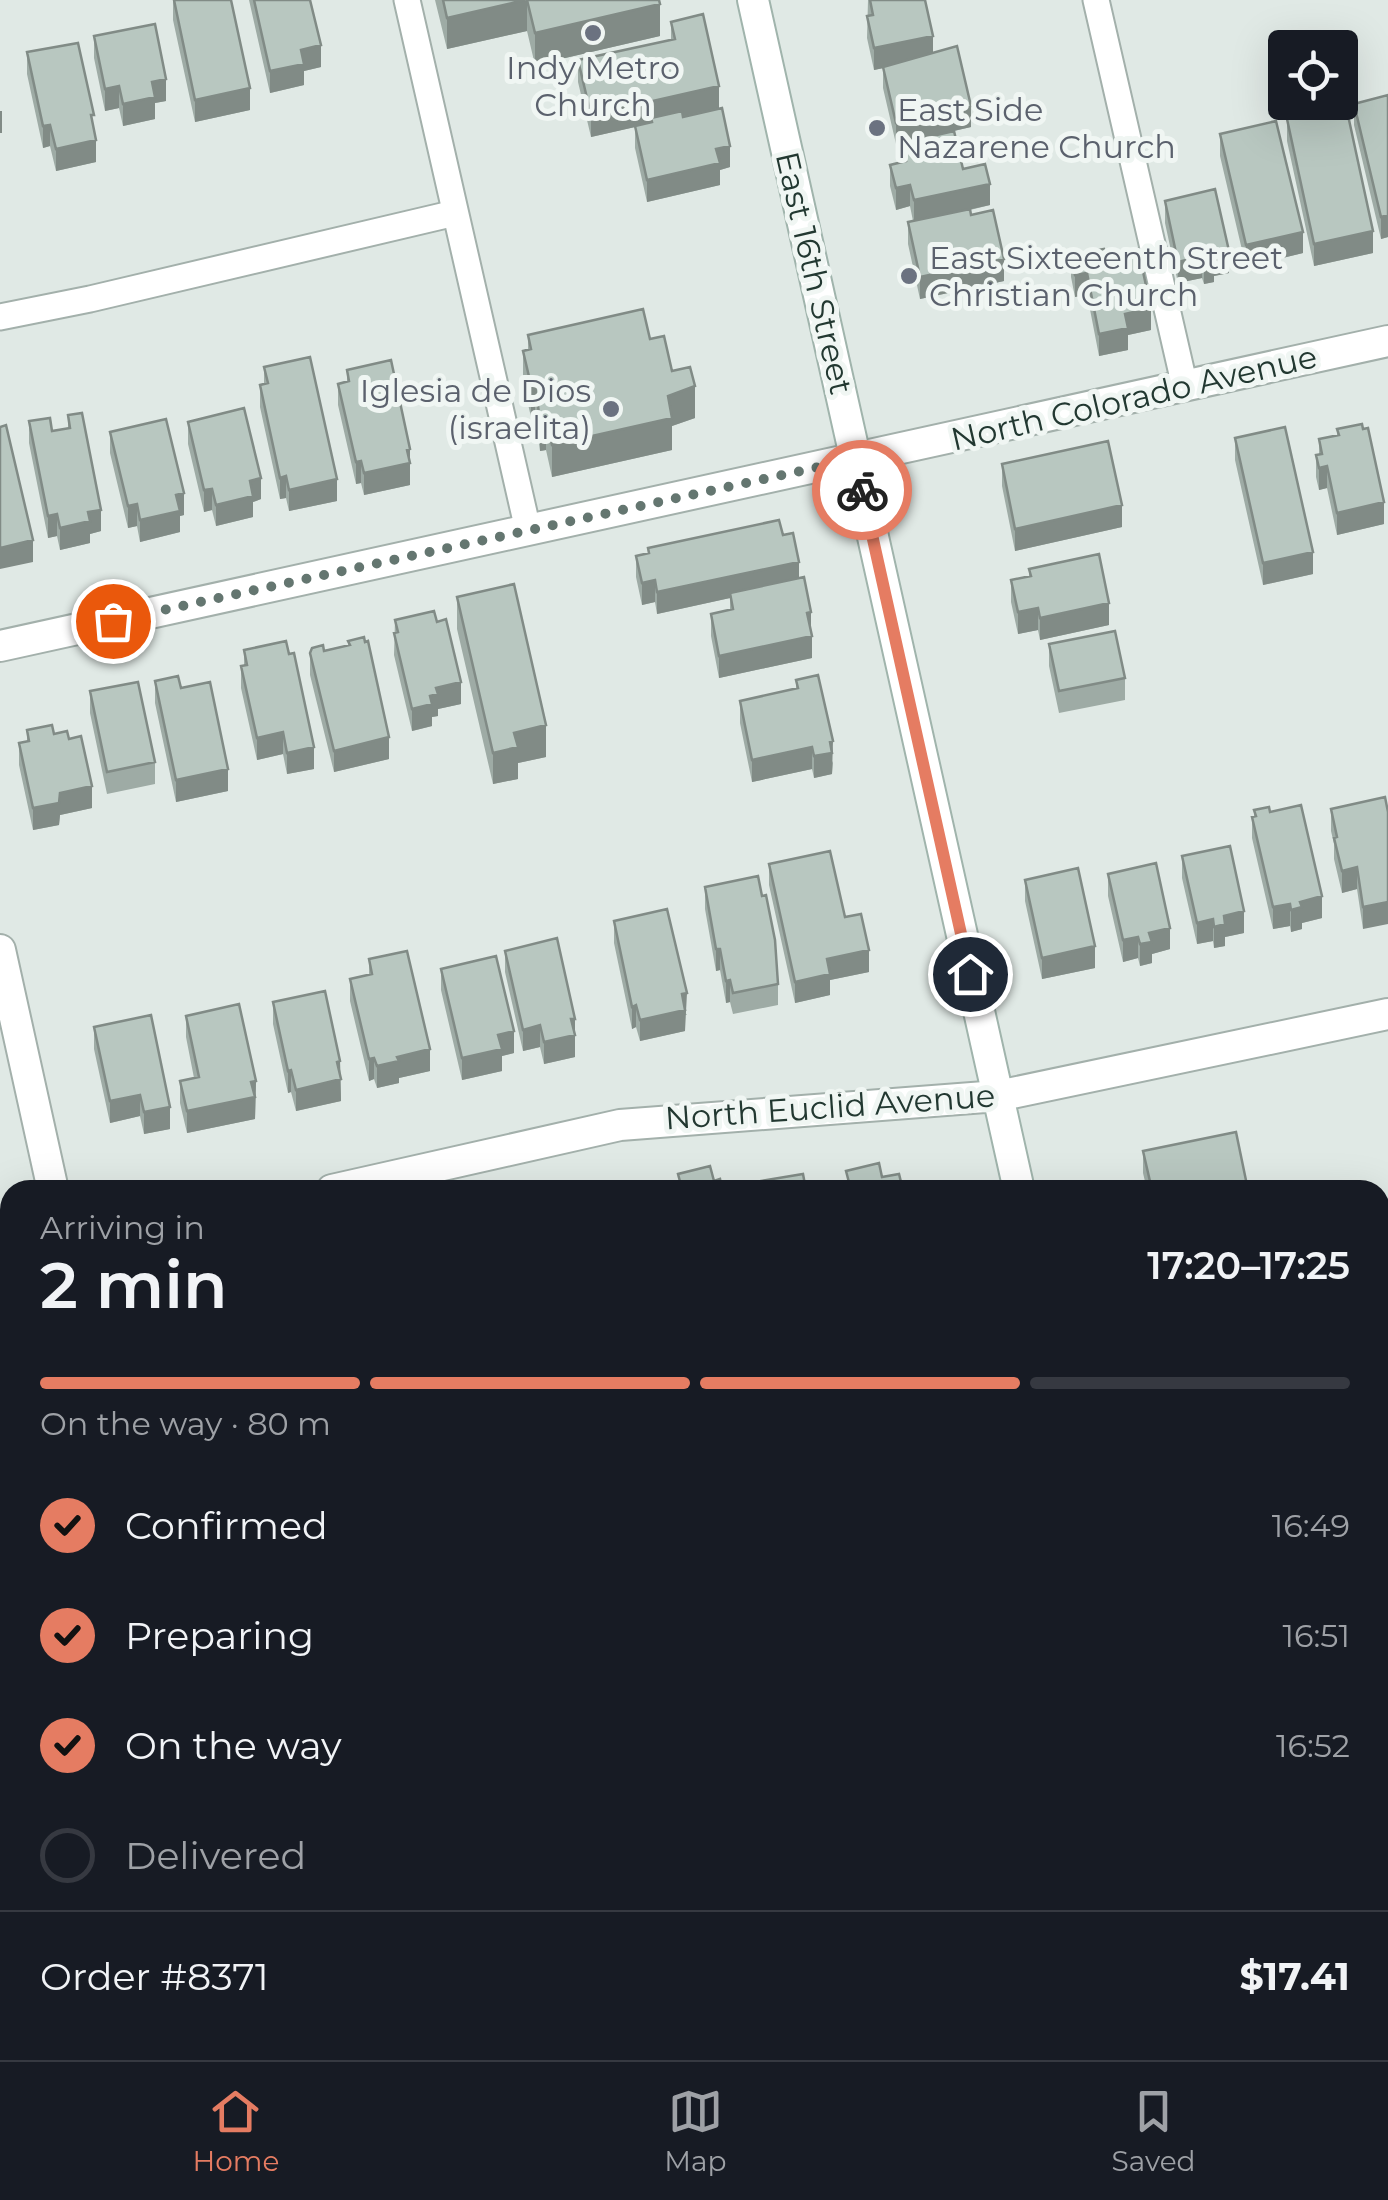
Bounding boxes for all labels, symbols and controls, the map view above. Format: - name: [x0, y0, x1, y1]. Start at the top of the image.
- marker: Indy Metro Church: [582, 22, 604, 44]
- map controls: [1268, 30, 1358, 120]
- button: locate: [1268, 30, 1358, 120]
- place label: Indy Metro Church: [506, 48, 680, 124]
- place label: East Side Nazarene Church: [897, 90, 1176, 166]
- marker: East Side Nazarene Church: [866, 117, 888, 139]
- street label: East 16th Street: [768, 148, 861, 398]
- place label: East Sixteeenth Street Christian Church: [929, 238, 1283, 314]
- marker: East Sixteeenth Street Christian Church: [898, 265, 920, 287]
- street label: North Colorado Avenue: [947, 336, 1321, 459]
- place label: Iglesia de Dios (israelita): [360, 371, 591, 447]
- marker: Iglesia de Dios (israelita): [600, 398, 622, 420]
- courier: [812, 440, 912, 540]
- icon: bike: [835, 463, 890, 518]
- pin: [71, 579, 156, 664]
- icon: bag: [86, 594, 141, 649]
- pin: [928, 932, 1013, 1017]
- icon: home: [943, 947, 998, 1002]
- street label: North Euclid Avenue: [664, 1076, 996, 1137]
- text: Arriving in: [40, 1208, 205, 1247]
- text: 17:20–17:25: [1147, 1242, 1350, 1289]
- text: 2 min: [40, 1245, 228, 1324]
- text: On the way · 80 m: [40, 1404, 331, 1443]
- icon: check: [40, 1498, 95, 1553]
- text: Confirmed: [125, 1502, 328, 1549]
- text: 16:49: [1272, 1506, 1350, 1545]
- icon: check: [40, 1608, 95, 1663]
- text: Preparing: [125, 1612, 314, 1659]
- text: 16:51: [1283, 1616, 1350, 1655]
- icon: check: [40, 1718, 95, 1773]
- text: On the way: [125, 1722, 342, 1769]
- text: 16:52: [1276, 1726, 1350, 1765]
- text: Delivered: [125, 1832, 306, 1879]
- text: Order #8371: [40, 1953, 269, 2000]
- text: $17.41: [1239, 1953, 1350, 2000]
- tab: Home: [192, 2084, 279, 2178]
- tab: Map: [664, 2084, 727, 2178]
- tab: Saved: [1111, 2084, 1196, 2178]

